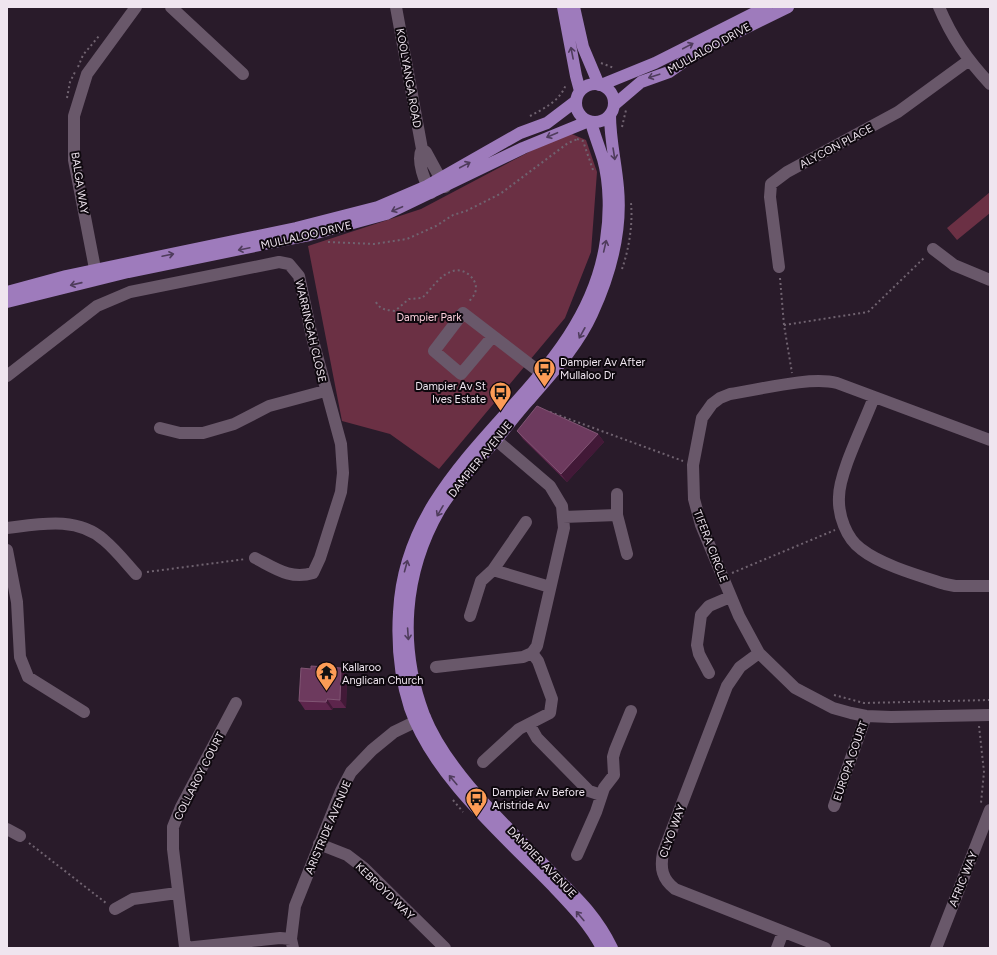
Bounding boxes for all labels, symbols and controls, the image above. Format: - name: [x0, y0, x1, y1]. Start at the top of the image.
- street label: MULLALOO DRIVE: [665, 20, 753, 77]
- street label: KOOLYANGA ROAD: [393, 27, 424, 129]
- one-way arrow: [681, 42, 693, 49]
- one-way arrow: [567, 47, 575, 60]
- one-way arrow: [649, 73, 661, 81]
- street label: ALYCON PLACE: [797, 122, 875, 171]
- one-way arrow: [547, 132, 559, 139]
- one-way arrow: [610, 147, 618, 160]
- street label: BALGA WAY: [68, 151, 91, 215]
- one-way arrow: [458, 161, 470, 169]
- one-way arrow: [392, 206, 404, 214]
- street label: MULLALOO DRIVE: [259, 219, 353, 252]
- one-way arrow: [601, 240, 609, 253]
- one-way arrow: [238, 245, 251, 253]
- one-way arrow: [161, 250, 174, 258]
- street label: WARRINGAH CLOSE: [292, 279, 329, 384]
- one-way arrow: [70, 281, 83, 288]
- park label: Dampier Park: [397, 311, 462, 324]
- one-way arrow: [578, 327, 586, 339]
- bus stop icon: Dampier Av After Mullaloo Dr: [531, 355, 557, 388]
- place label: Dampier Av After Mullaloo Dr: [560, 356, 645, 382]
- bus stop icon: Dampier Av St Ives Estate: [488, 379, 514, 412]
- place label: Dampier Av St Ives Estate: [415, 380, 486, 406]
- street label: DAMPIER AVENUE: [446, 419, 515, 500]
- one-way arrow: [435, 504, 443, 516]
- street label: TIFERA CIRCLE: [691, 508, 730, 584]
- one-way arrow: [403, 560, 410, 573]
- one-way arrow: [404, 627, 411, 640]
- temple icon: Kallaroo Anglican Church: [313, 660, 339, 693]
- place label: Kallaroo Anglican Church: [342, 661, 423, 687]
- street label: EUROPA COURT: [831, 720, 870, 803]
- street label: COLLAROY COURT: [172, 730, 227, 822]
- one-way arrow: [448, 775, 457, 786]
- street label: ARISTRIDE AVENUE: [303, 778, 354, 876]
- bus stop icon: Dampier Av Before Aristride Av: [464, 785, 490, 818]
- place label: Dampier Av Before Aristride Av: [492, 786, 585, 812]
- street label: CLYO WAY: [657, 803, 688, 860]
- street label: DAMPIER AVENUE: [504, 824, 579, 901]
- street label: AFRIC WAY: [947, 849, 981, 909]
- street label: KEBROYD WAY: [353, 860, 417, 923]
- one-way arrow: [576, 910, 585, 921]

